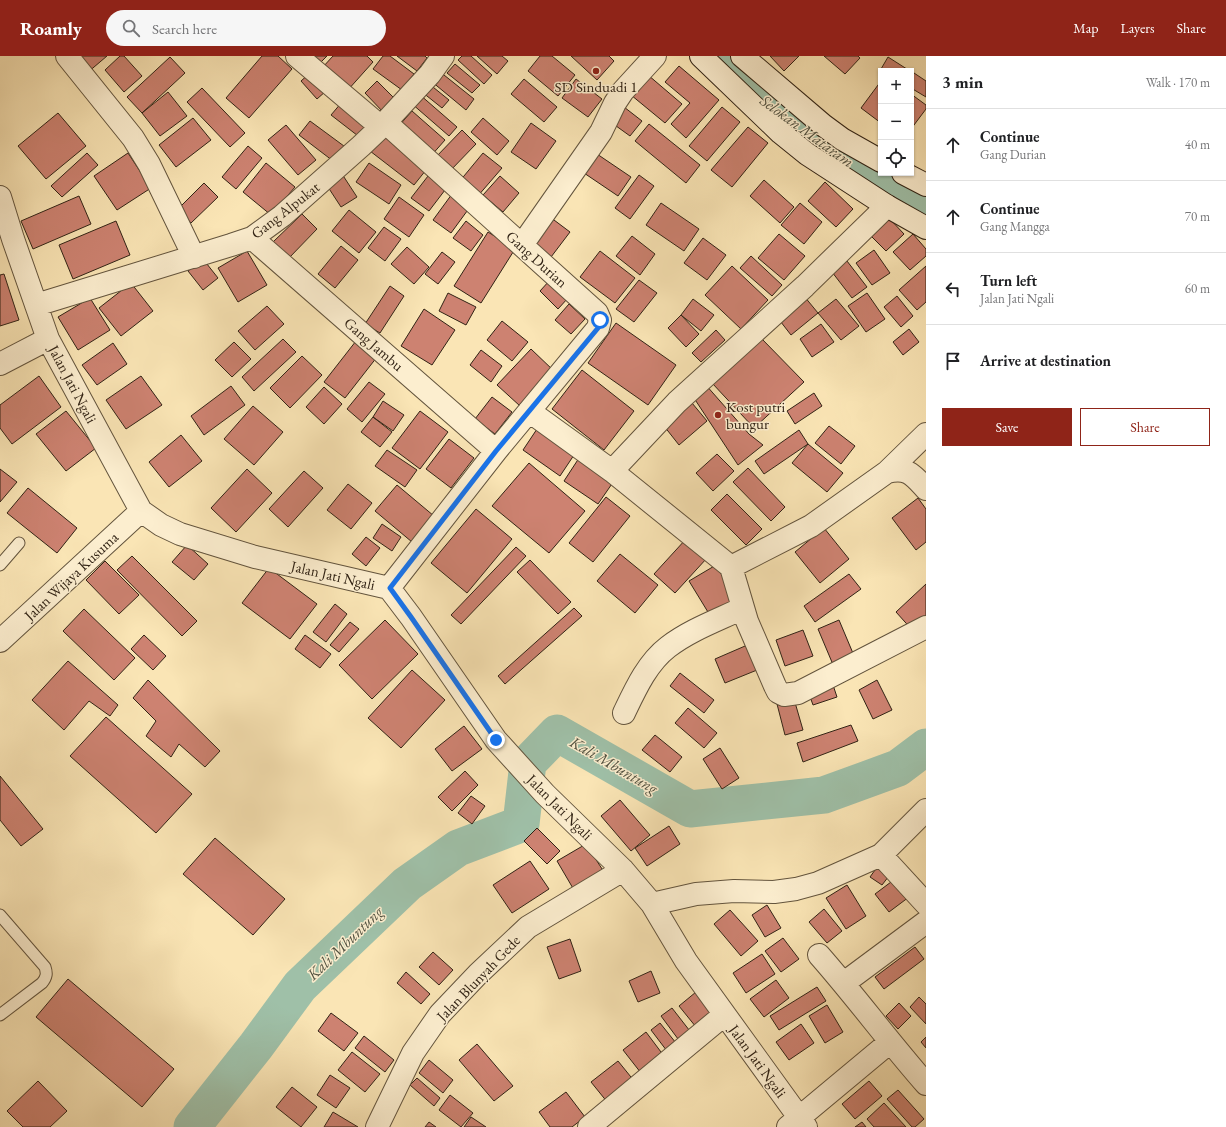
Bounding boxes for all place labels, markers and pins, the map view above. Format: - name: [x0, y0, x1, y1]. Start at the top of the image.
- marker: SD Sinduadi 1: [591, 66, 601, 76]
- place label: SD Sinduadi 1: [555, 77, 637, 96]
- place label: Kost putri bungur: [726, 397, 786, 433]
- marker: Kost putri bungur: [713, 410, 723, 420]

